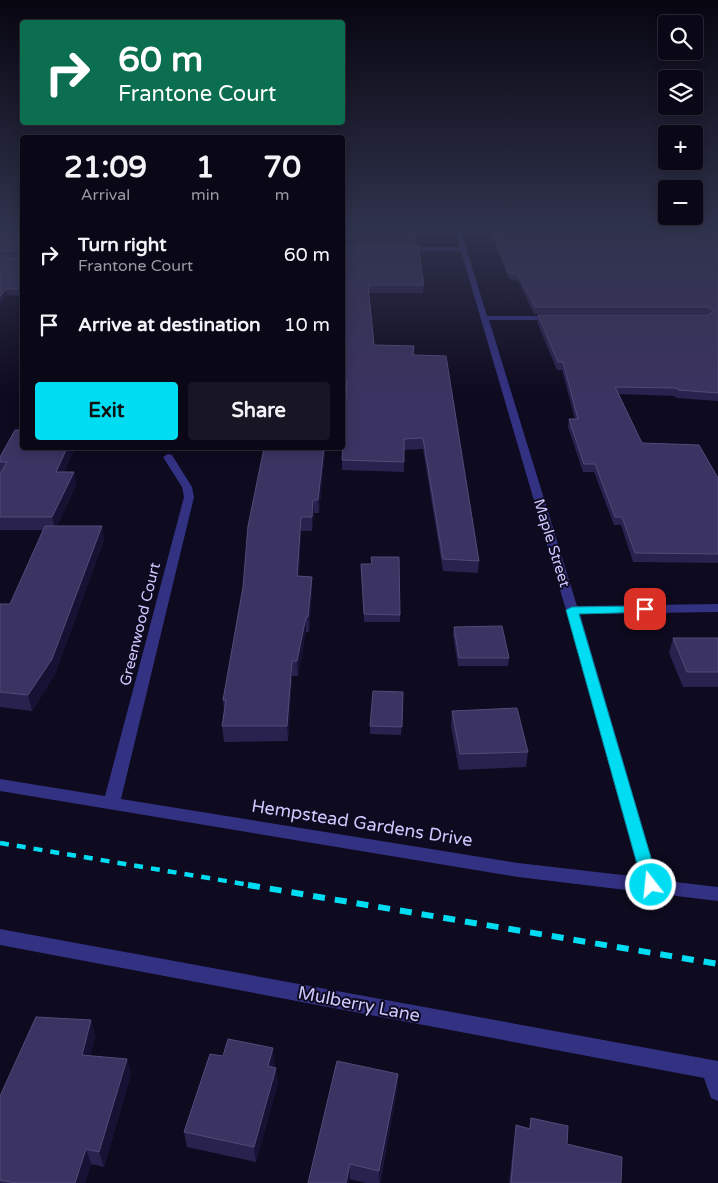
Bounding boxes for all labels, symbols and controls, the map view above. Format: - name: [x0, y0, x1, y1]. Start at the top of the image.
- map controls: [658, 15, 703, 225]
- button: search: [658, 15, 703, 60]
- text: 60 m: [118, 39, 203, 81]
- icon: right: [35, 40, 100, 105]
- button: layers: [658, 70, 703, 115]
- text: Frantone Court: [118, 81, 276, 107]
- button: +: [658, 125, 703, 170]
- text: 21:09: [64, 149, 147, 186]
- text: 1: [196, 149, 215, 186]
- text: 70: [263, 149, 301, 186]
- button: −: [658, 180, 703, 225]
- text: Arrival: [81, 185, 130, 205]
- text: min: [191, 185, 219, 205]
- text: m: [275, 185, 290, 205]
- text: Turn right: [78, 234, 166, 256]
- icon: right: [35, 241, 63, 269]
- text: 60 m: [284, 244, 330, 266]
- text: Frantone Court: [78, 256, 193, 276]
- icon: arrive: [35, 311, 63, 339]
- text: Arrive at destination: [78, 314, 261, 336]
- text: 10 m: [284, 314, 330, 336]
- button: Exit: [35, 382, 178, 440]
- button: Share: [188, 382, 330, 440]
- street label: Maple Street: [530, 497, 574, 590]
- street label: Greenwood Court: [116, 560, 164, 687]
- pin: [624, 588, 666, 630]
- icon: arrive: [631, 595, 659, 623]
- street label: Hempstead Gardens Drive: [250, 795, 474, 851]
- position arrow: [624, 858, 676, 910]
- street label: Mulberry Lane: [296, 981, 422, 1027]

